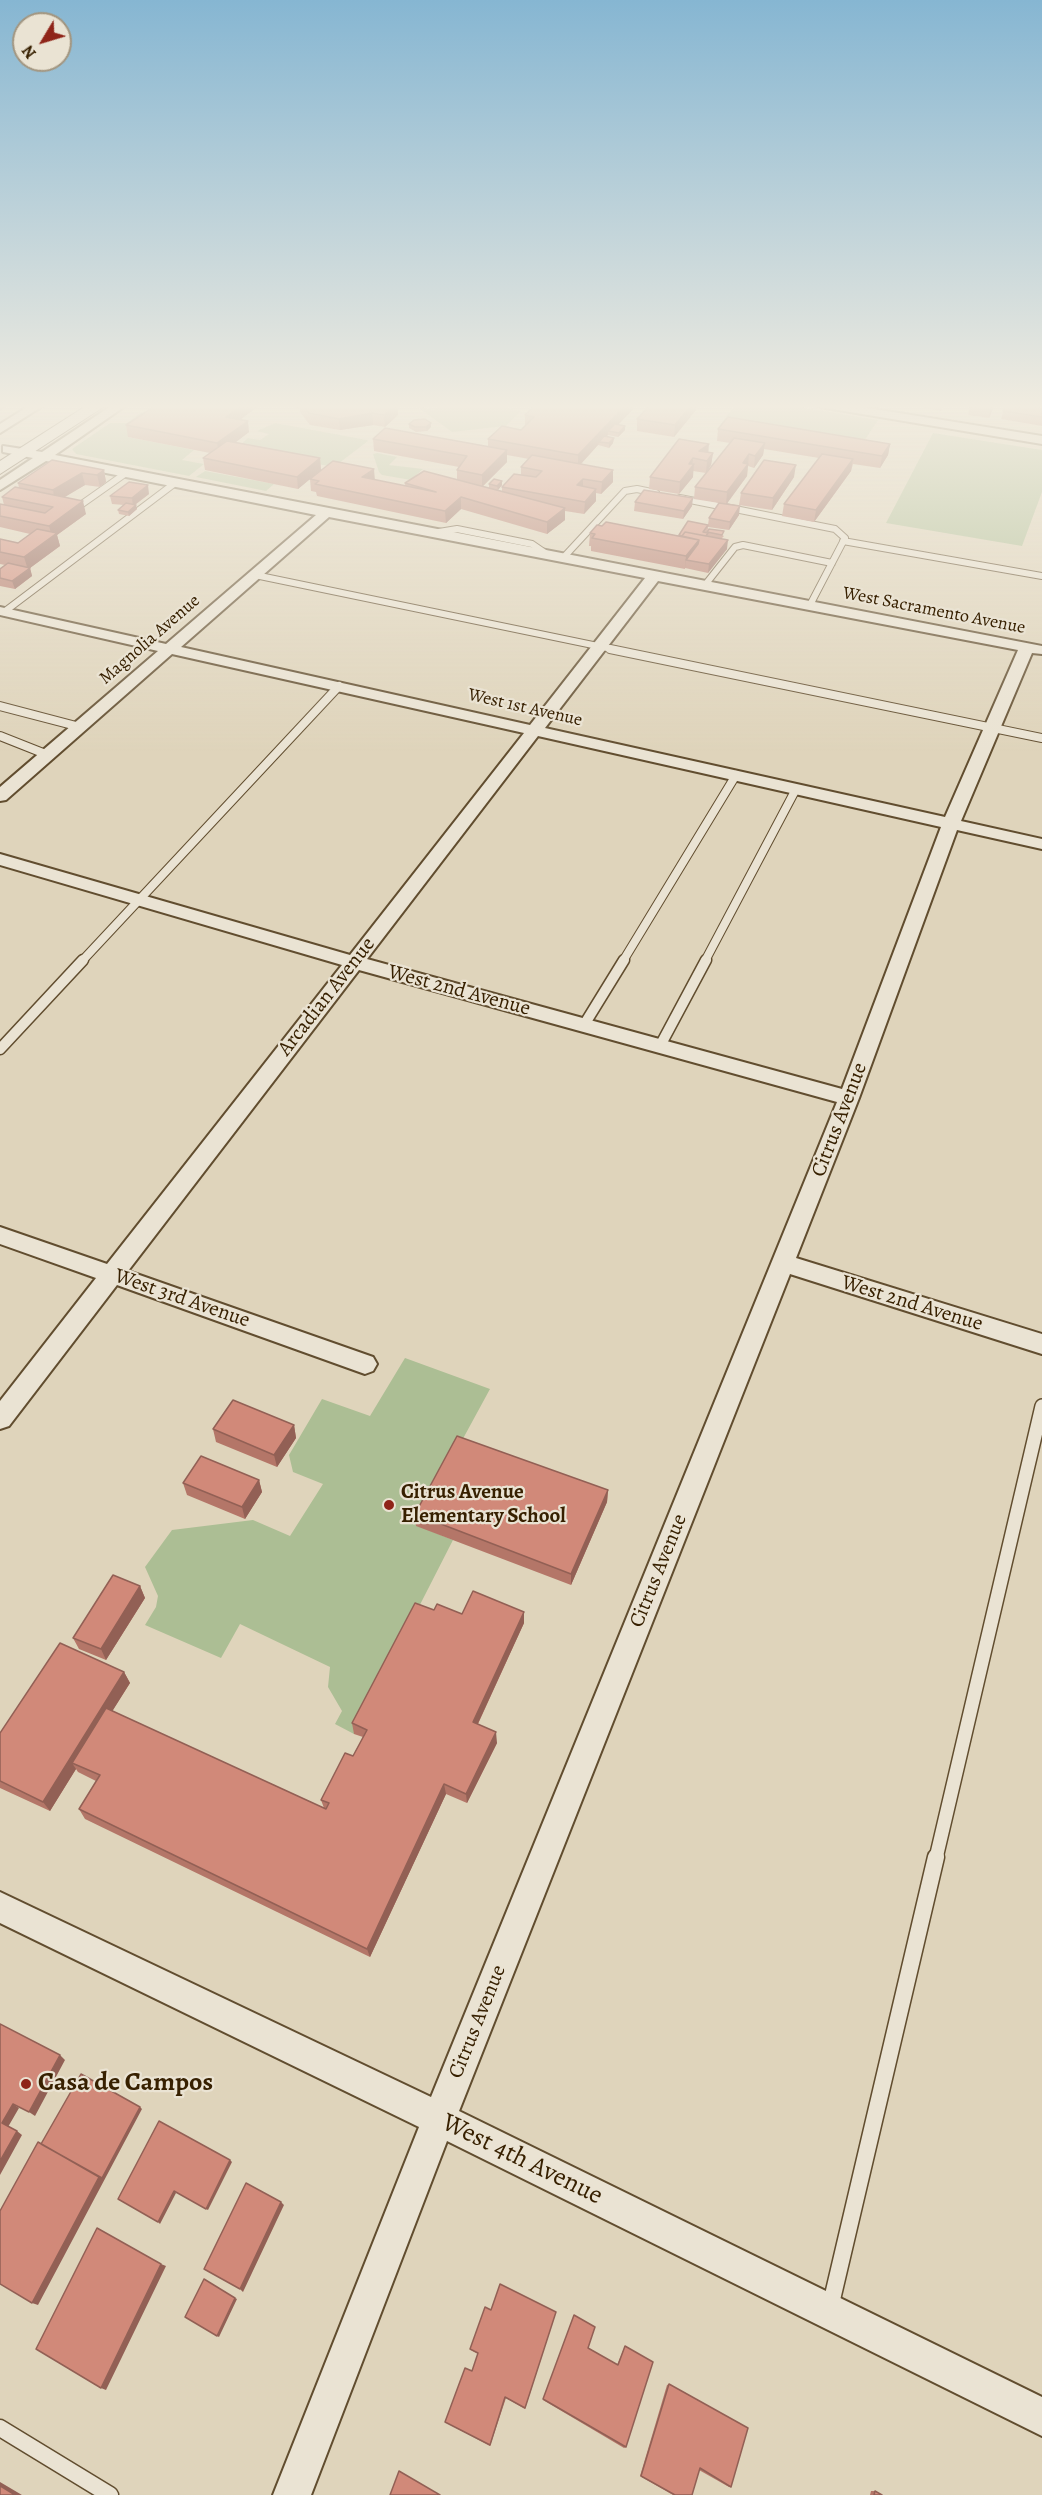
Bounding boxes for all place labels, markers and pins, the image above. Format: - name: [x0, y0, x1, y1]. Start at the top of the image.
- place label: Citrus Avenue Elementary School: [401, 1480, 566, 1530]
- marker: Citrus Avenue Elementary School: [382, 1498, 396, 1512]
- place label: Casa de Campos: [38, 2068, 213, 2100]
- marker: Casa de Campos: [19, 2077, 33, 2091]

